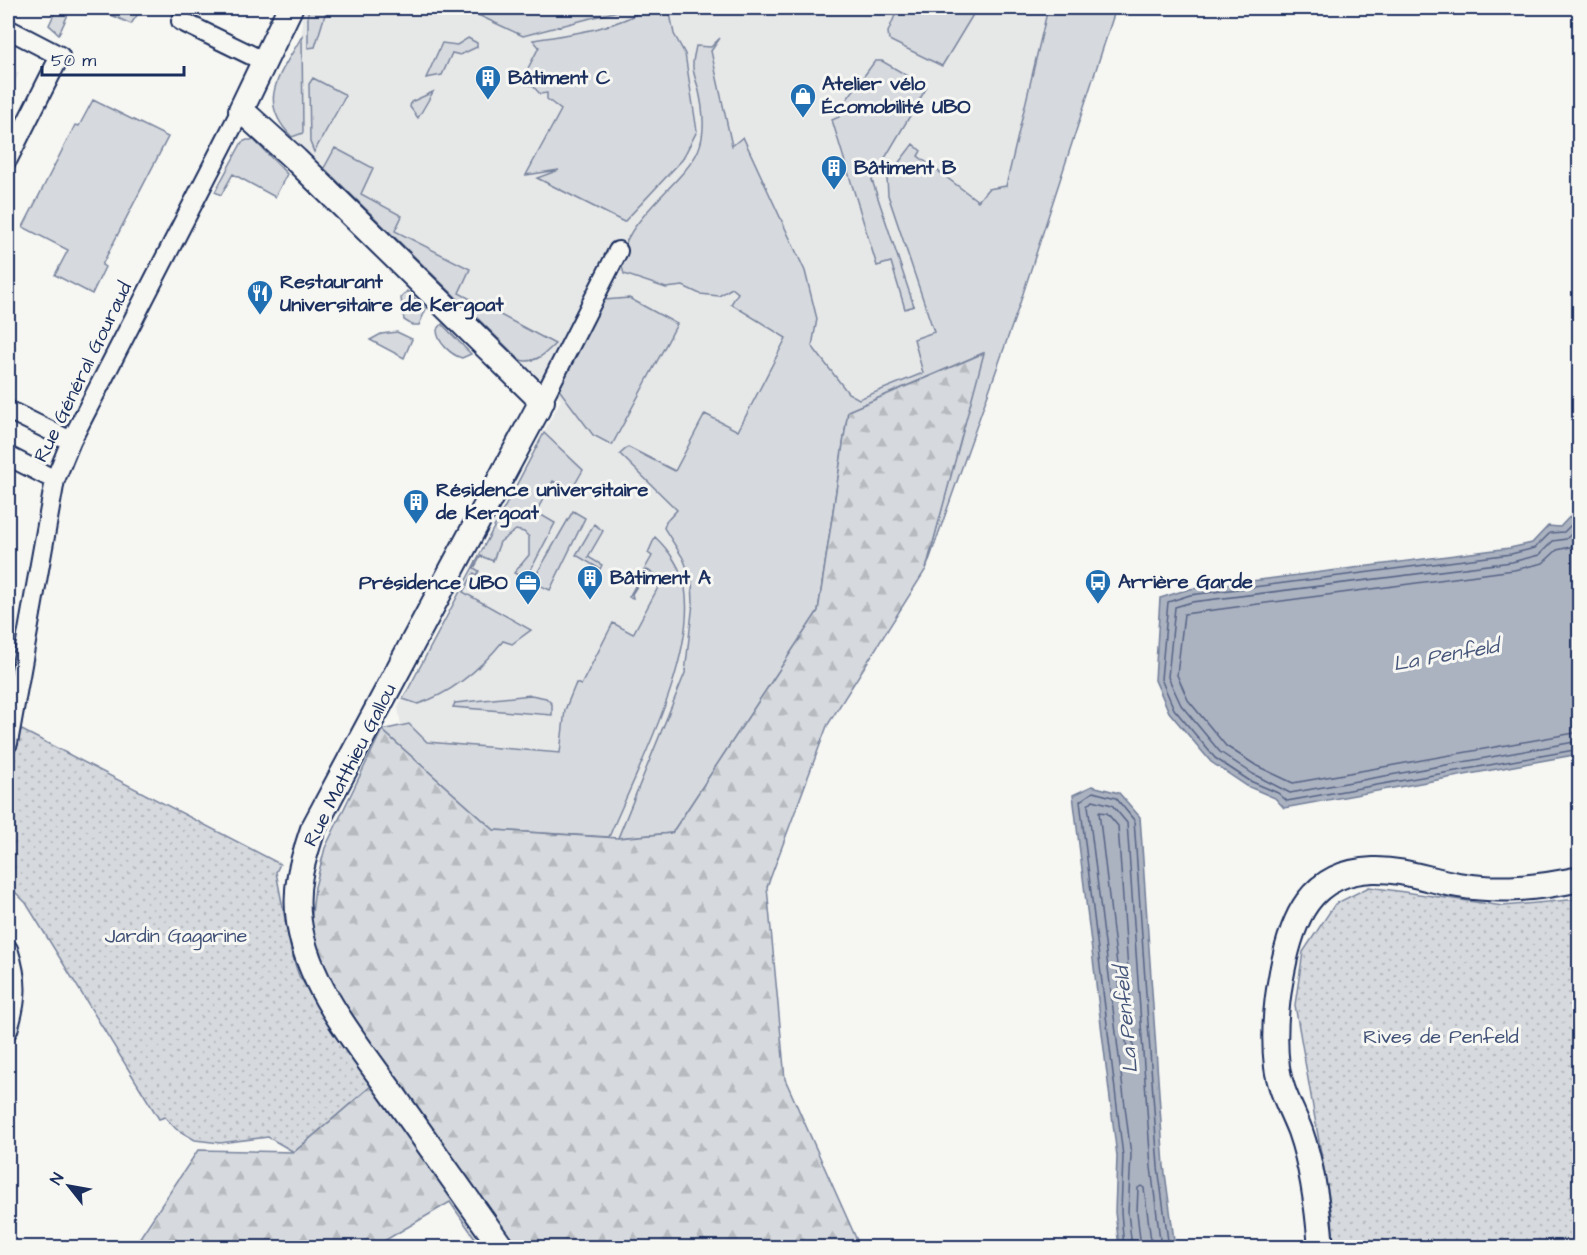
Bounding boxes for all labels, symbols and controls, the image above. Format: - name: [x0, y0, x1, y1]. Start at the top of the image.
- scale bar: [42, 39, 184, 77]
- text: 50 m: [51, 48, 96, 73]
- building icon: Bâtiment C: [473, 63, 503, 101]
- place label: Bâtiment C: [508, 64, 611, 92]
- place label: Atelier vélo Écomobilité UBO: [822, 70, 971, 121]
- shop icon: Atelier vélo Écomobilité UBO: [788, 81, 818, 119]
- building icon: Bâtiment B: [819, 153, 849, 191]
- place label: Bâtiment B: [854, 154, 957, 182]
- place label: Restaurant Universitaire de Kergoat: [280, 268, 504, 320]
- street label: Rue Général Gouraud: [27, 277, 139, 467]
- restaurant icon: Restaurant Universitaire de Kergoat: [245, 278, 275, 316]
- place label: Résidence universitaire de Kergoat: [435, 476, 649, 528]
- building icon: Résidence universitaire de Kergoat: [401, 487, 431, 525]
- building icon: Bâtiment A: [575, 563, 605, 601]
- place label: Bâtiment A: [610, 564, 711, 592]
- bus stop icon: Arrière Garde: [1083, 567, 1113, 605]
- office icon: Présidence UBO: [513, 568, 543, 606]
- place label: Arrière Garde: [1118, 568, 1253, 596]
- place label: Présidence UBO: [359, 569, 509, 597]
- water label: La Penfeld: [1391, 631, 1505, 679]
- street label: Rue Matthieu Gallou: [297, 679, 403, 851]
- park label: Jardin Gagarine: [105, 922, 247, 951]
- water label: La Penfeld: [1107, 961, 1145, 1074]
- park label: Rives de Penfeld: [1363, 1023, 1519, 1051]
- north arrow: [39, 1156, 99, 1216]
- text: N: [45, 1169, 69, 1189]

